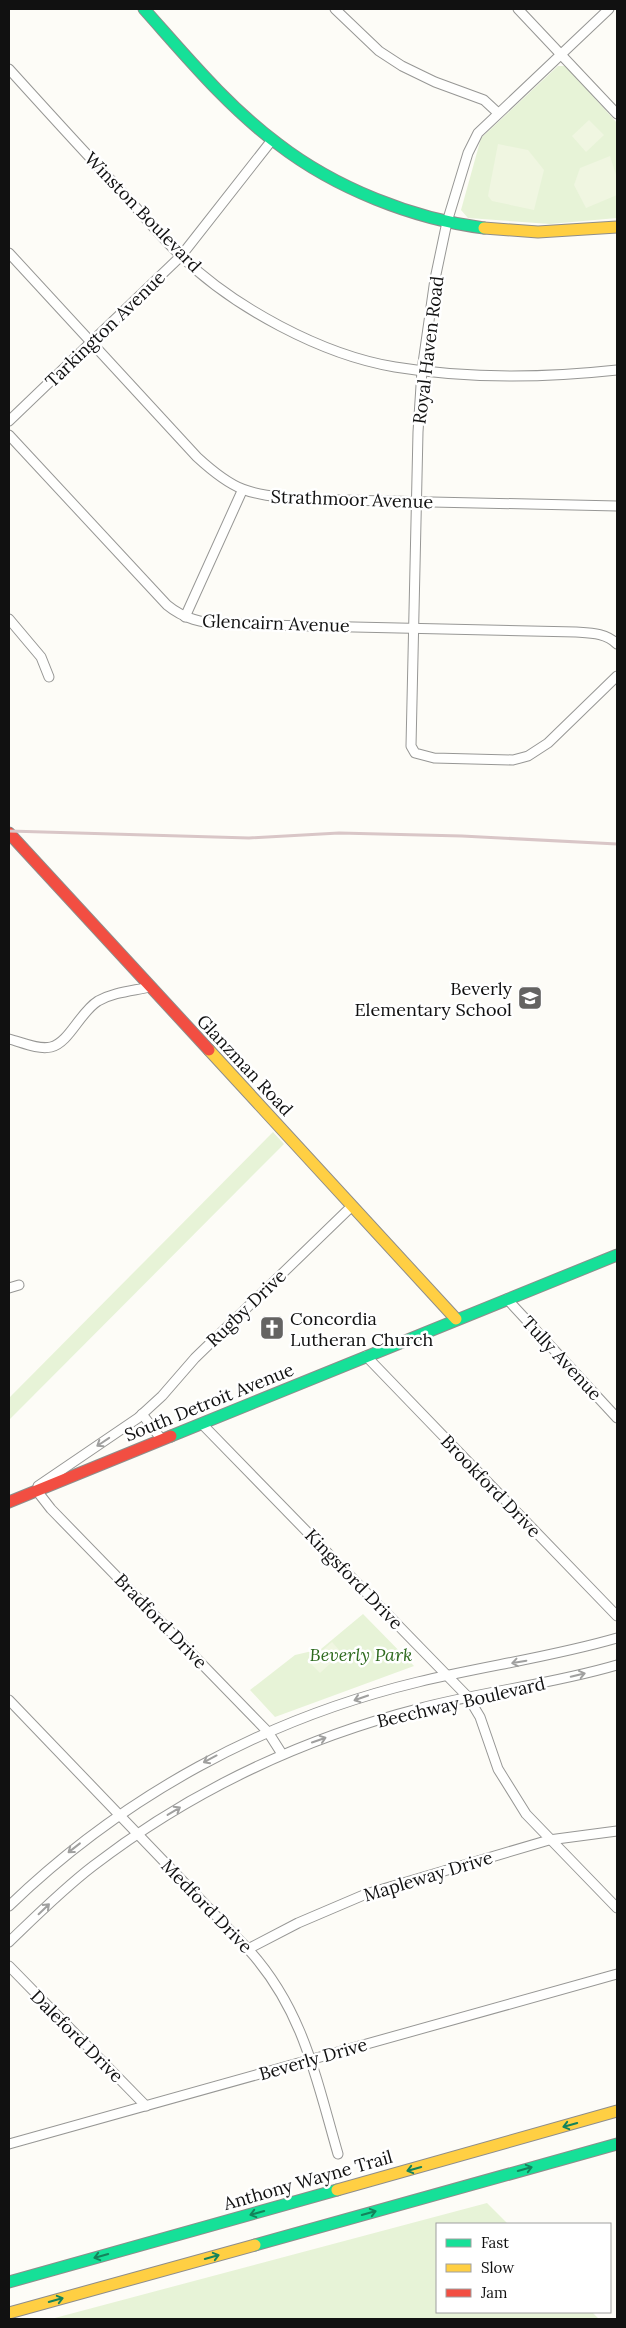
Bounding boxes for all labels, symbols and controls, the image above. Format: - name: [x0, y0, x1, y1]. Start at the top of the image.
- street label: Winston Boulevard: [80, 147, 207, 277]
- street label: Tarkington Avenue: [40, 266, 170, 392]
- street label: Royal Haven Road: [407, 274, 449, 425]
- street label: Strathmoor Avenue: [270, 485, 434, 513]
- street label: Glencairn Avenue: [202, 609, 350, 637]
- place label: Beverly Elementary School: [354, 977, 512, 1021]
- school or university icon: Beverly Elementary School: [517, 985, 543, 1011]
- street label: Glanzman Road: [192, 1009, 298, 1121]
- street label: Rugby Drive: [201, 1264, 291, 1352]
- place label: Concordia Lutheran Church: [290, 1307, 434, 1351]
- street label: Tully Avenue: [517, 1311, 607, 1405]
- church icon: Concordia Lutheran Church: [259, 1315, 285, 1341]
- street label: South Detroit Avenue: [121, 1357, 297, 1446]
- street label: Brookford Drive: [436, 1430, 546, 1542]
- one-way arrow: [96, 1437, 110, 1447]
- street label: Kingsford Drive: [300, 1524, 408, 1634]
- street label: Bradford Drive: [110, 1569, 212, 1674]
- park label: Beverly Park: [310, 1643, 412, 1666]
- one-way arrow: [511, 1657, 527, 1667]
- one-way arrow: [570, 1670, 586, 1680]
- street label: Beechway Boulevard: [375, 1671, 548, 1733]
- one-way arrow: [353, 1694, 369, 1703]
- one-way arrow: [311, 1735, 326, 1744]
- one-way arrow: [203, 1754, 218, 1764]
- one-way arrow: [166, 1806, 180, 1816]
- one-way arrow: [68, 1842, 81, 1853]
- street label: Mapleway Drive: [361, 1845, 496, 1907]
- street label: Medford Drive: [157, 1854, 258, 1958]
- one-way arrow: [38, 1902, 50, 1915]
- street label: Daleford Drive: [26, 1985, 128, 2087]
- street label: Beverly Drive: [256, 2033, 370, 2085]
- one-way arrow: [563, 2120, 579, 2130]
- street label: Anthony Wayne Trail: [220, 2145, 395, 2215]
- one-way arrow: [406, 2164, 422, 2174]
- one-way arrow: [517, 2164, 533, 2174]
- one-way arrow: [250, 2208, 266, 2218]
- one-way arrow: [360, 2208, 376, 2217]
- legend: [436, 2223, 611, 2313]
- text: Fast: [481, 2233, 509, 2252]
- one-way arrow: [204, 2251, 220, 2261]
- one-way arrow: [93, 2252, 109, 2262]
- text: Slow: [481, 2258, 514, 2277]
- text: Jam: [480, 2283, 508, 2302]
- one-way arrow: [47, 2295, 63, 2305]

